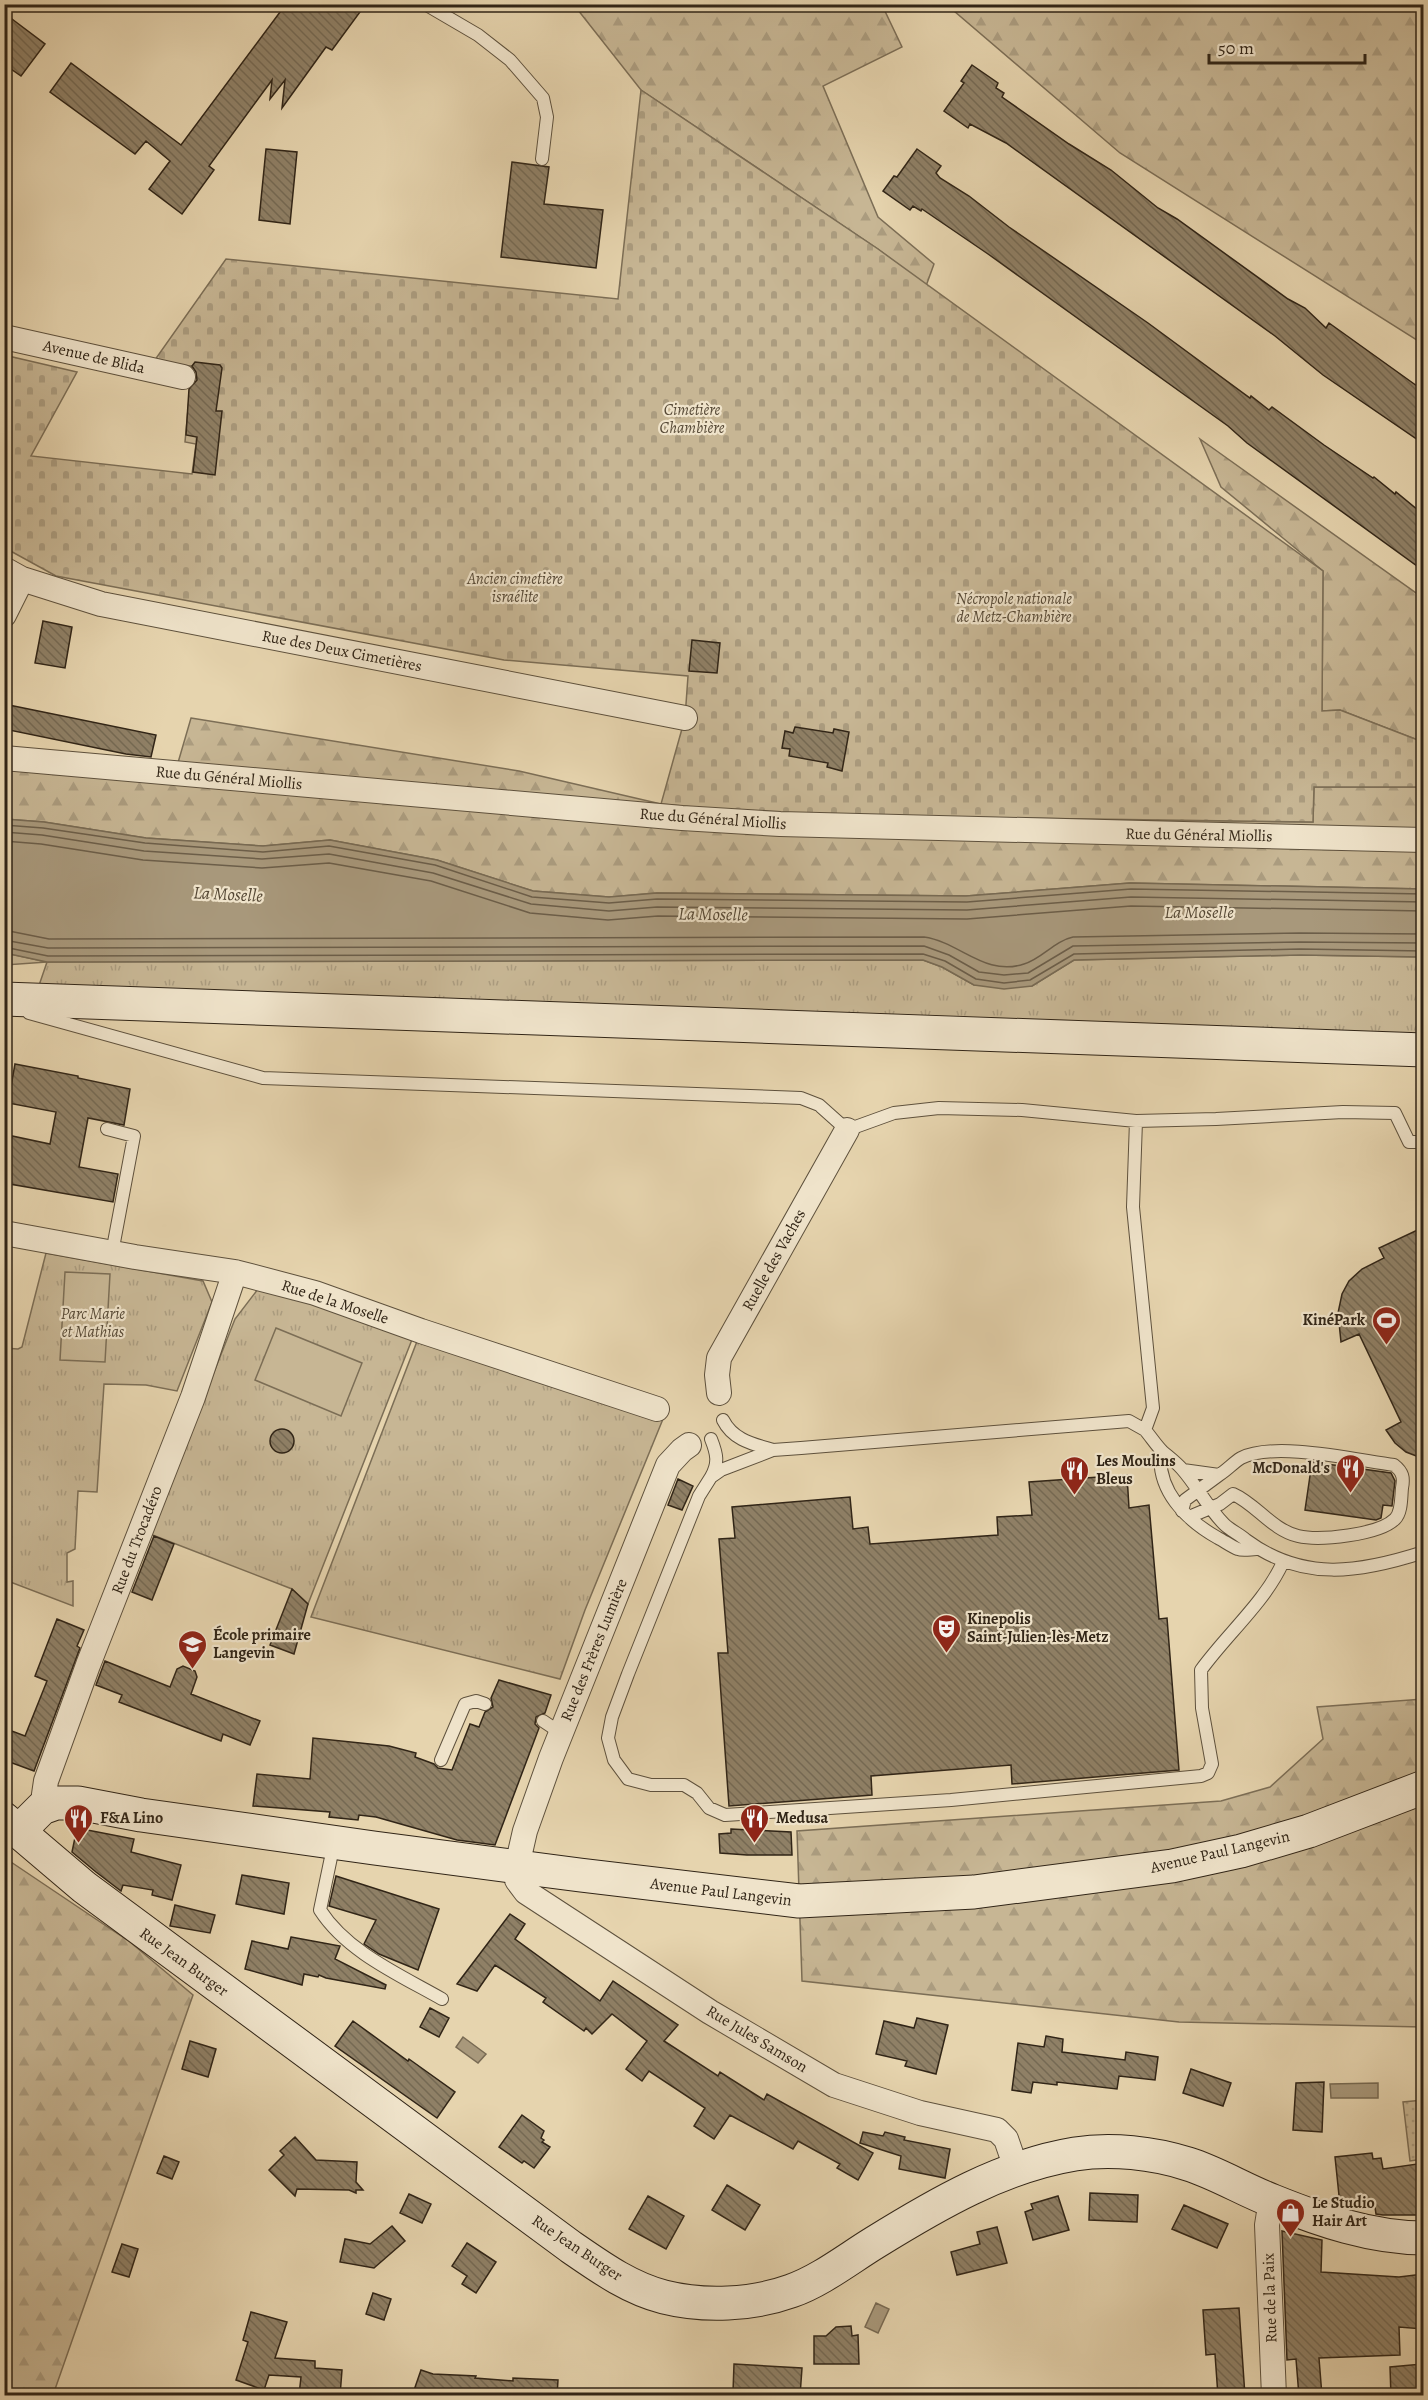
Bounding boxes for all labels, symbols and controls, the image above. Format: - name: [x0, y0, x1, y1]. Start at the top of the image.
- scale bar: [1209, 27, 1365, 65]
- text: 50 m: [1218, 36, 1254, 60]
- street label: Avenue de Blida: [40, 334, 148, 380]
- park label: Cimetière Chambière: [660, 399, 725, 439]
- park label: Ancien cimetière israélite: [466, 568, 563, 608]
- park label: Nécropole nationale de Metz-Chambière: [956, 588, 1072, 628]
- street label: Rue des Deux Cimetières: [260, 625, 424, 677]
- street label: Rue du Général Miollis: [155, 761, 303, 795]
- street label: Rue du Général Miollis: [639, 803, 787, 835]
- street label: Rue du Général Miollis: [1125, 823, 1273, 847]
- water label: La Moselle: [193, 880, 264, 908]
- water label: La Moselle: [1164, 900, 1234, 924]
- water label: La Moselle: [678, 901, 749, 927]
- street label: Ruelle des Vaches: [737, 1205, 811, 1315]
- street label: Rue de la Moselle: [279, 1274, 391, 1330]
- park label: Parc Marie et Mathias: [61, 1303, 125, 1343]
- sports icon: KinéPark: [1370, 1304, 1402, 1346]
- place label: KinéPark: [1303, 1309, 1366, 1331]
- place label: Les Moulins Bleus: [1096, 1450, 1176, 1490]
- restaurant icon: McDonald's: [1335, 1452, 1367, 1494]
- restaurant icon: Les Moulins Bleus: [1059, 1454, 1091, 1496]
- place label: McDonald's: [1252, 1457, 1330, 1479]
- street label: Rue du Trocadéro: [106, 1483, 168, 1597]
- street label: Rue des Frères Lumière: [555, 1575, 633, 1725]
- place label: Kinepolis Saint-Julien-lès-Metz: [967, 1608, 1109, 1648]
- theatre icon: Kinepolis Saint-Julien-lès-Metz: [930, 1612, 962, 1654]
- place label: École primaire Langevin: [213, 1624, 311, 1664]
- school or university icon: École primaire Langevin: [176, 1628, 208, 1670]
- restaurant icon: F&A Lino: [63, 1802, 95, 1844]
- restaurant icon: Medusa: [739, 1802, 771, 1844]
- place label: F&A Lino: [100, 1807, 163, 1829]
- place label: Medusa: [776, 1807, 828, 1829]
- street label: Avenue Paul Langevin: [1147, 1825, 1292, 1879]
- street label: Avenue Paul Langevin: [648, 1872, 793, 1912]
- street label: Rue Jean Burger: [135, 1922, 233, 2002]
- street label: Rue Jules Samson: [702, 2000, 812, 2078]
- place label: Le Studio Hair Art: [1312, 2192, 1375, 2232]
- shop icon: Le Studio Hair Art: [1275, 2196, 1307, 2238]
- street label: Rue Jean Burger: [527, 2209, 627, 2287]
- street label: Rue de la Paix: [1257, 2252, 1283, 2343]

